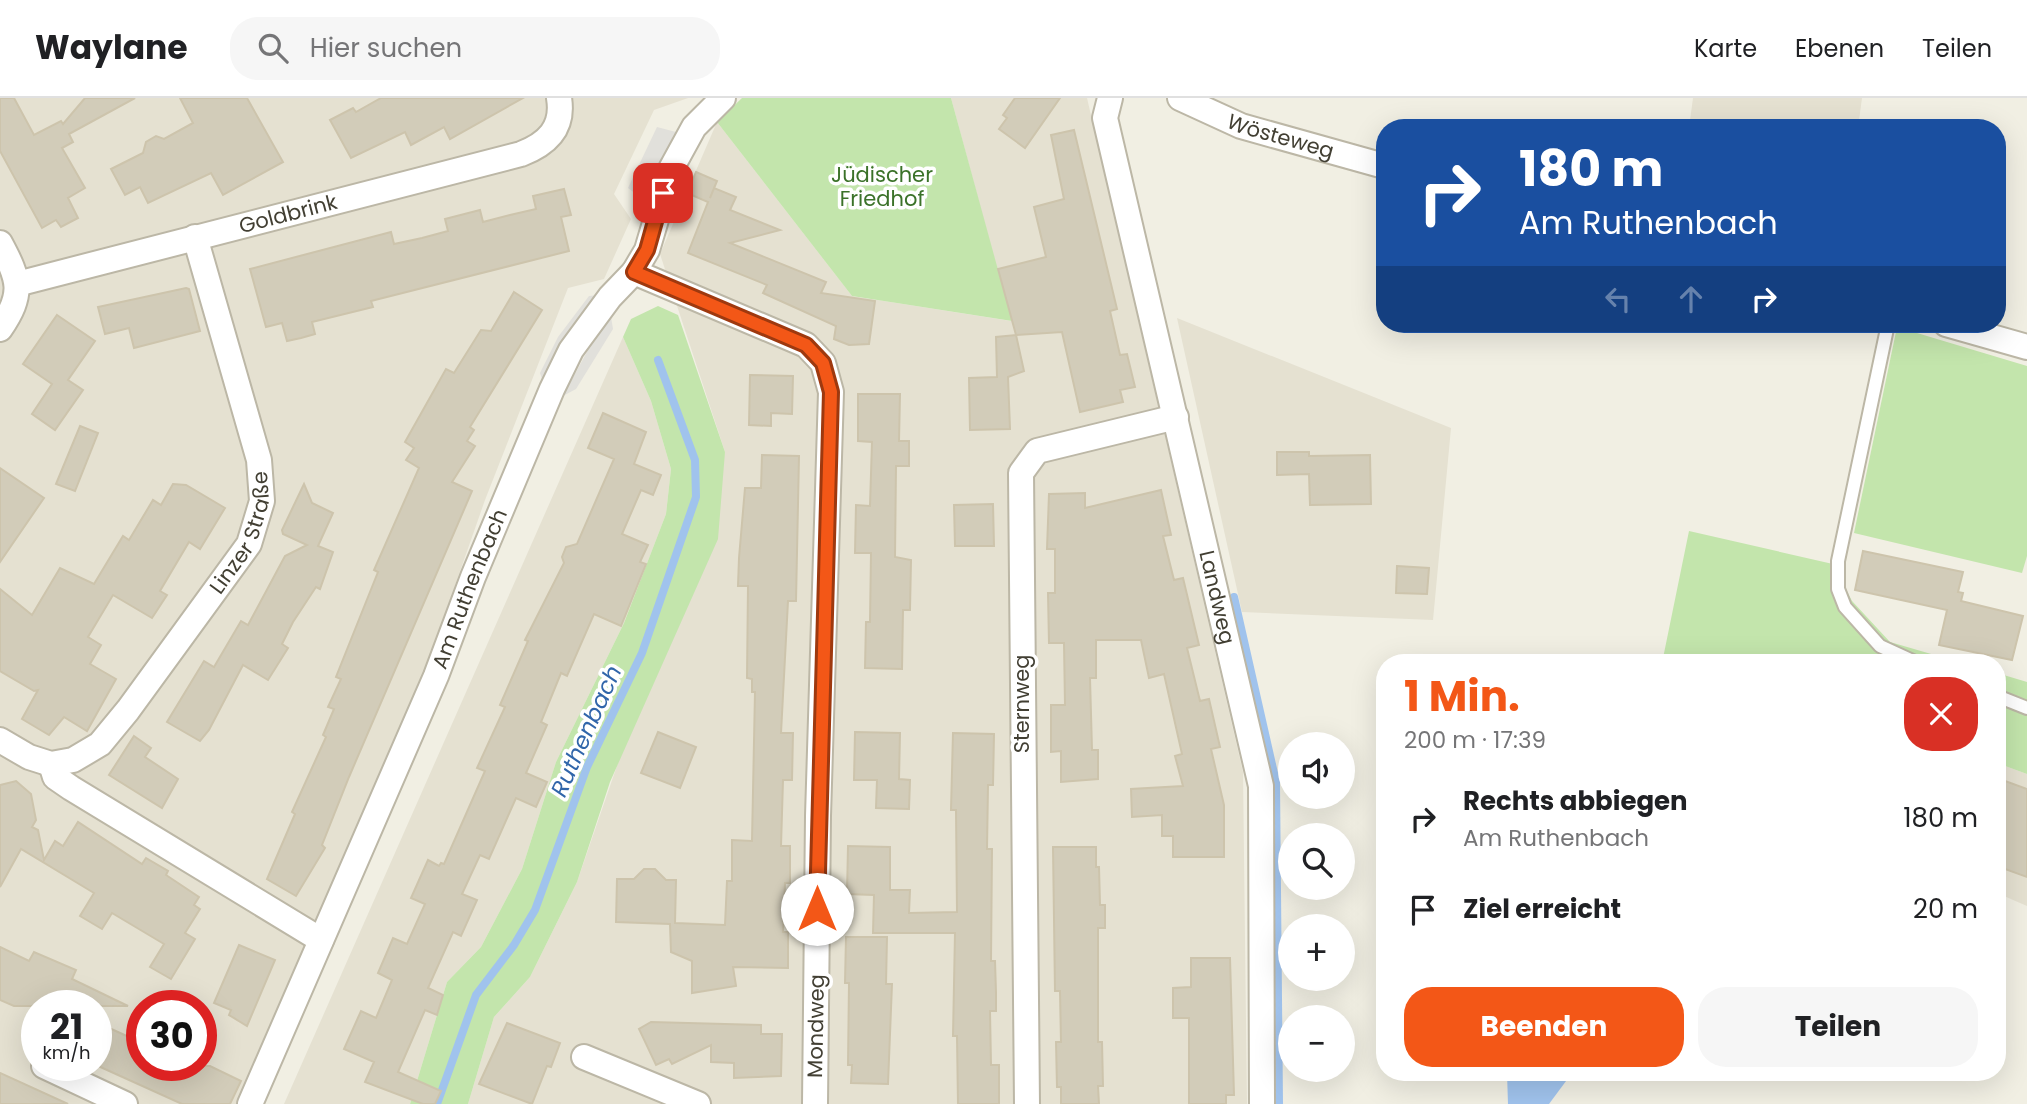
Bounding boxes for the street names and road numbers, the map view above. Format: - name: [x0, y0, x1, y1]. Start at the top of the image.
- street label: Wösteweg: [1222, 106, 1337, 165]
- street label: Goldbrink: [236, 187, 341, 240]
- street label: Linzer Straße: [202, 470, 276, 600]
- street label: Am Ruthenbach: [425, 504, 514, 673]
- street label: Landweg: [1192, 548, 1242, 647]
- street label: Sternweg: [1007, 655, 1036, 753]
- street label: Mondweg: [800, 974, 831, 1078]

